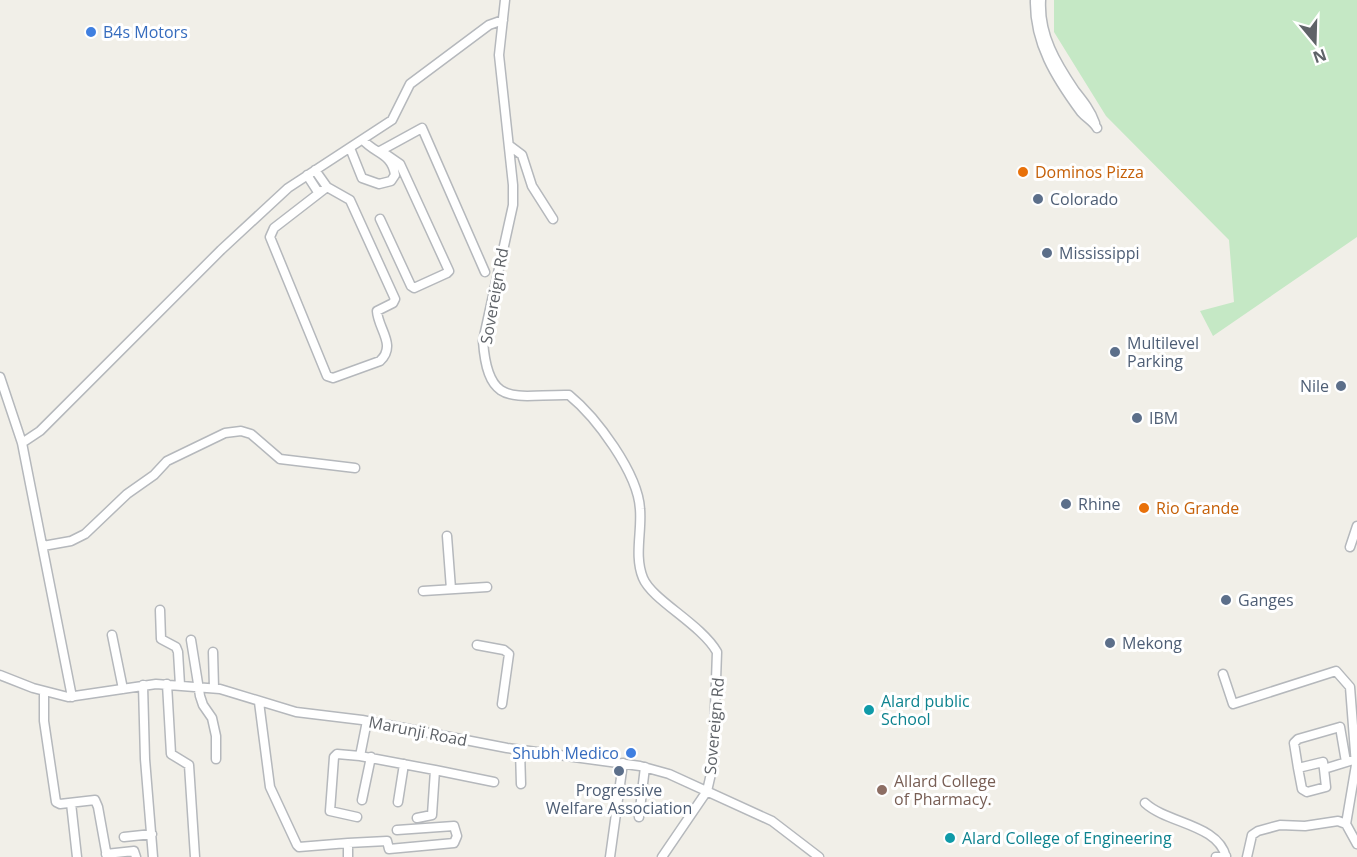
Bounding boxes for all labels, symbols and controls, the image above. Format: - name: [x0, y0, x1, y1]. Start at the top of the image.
- north arrow: [1285, 12, 1345, 72]
- place label: B4s Motors: [103, 21, 188, 43]
- marker: B4s Motors: [84, 25, 98, 39]
- text: N: [1310, 44, 1330, 69]
- place label: Dominos Pizza: [1035, 161, 1144, 183]
- marker: Dominos Pizza: [1016, 165, 1030, 179]
- place label: Colorado: [1050, 188, 1118, 210]
- marker: Colorado: [1031, 192, 1045, 206]
- place label: Mississippi: [1059, 242, 1140, 264]
- street label: Sovereign Rd: [475, 246, 513, 346]
- marker: Mississippi: [1040, 246, 1054, 260]
- place label: Multilevel Parking: [1127, 332, 1199, 372]
- marker: Multilevel Parking: [1108, 345, 1122, 359]
- place label: Nile: [1300, 375, 1329, 397]
- marker: Nile: [1334, 379, 1348, 393]
- place label: IBM: [1149, 407, 1178, 429]
- marker: IBM: [1130, 411, 1144, 425]
- place label: Rhine: [1078, 493, 1121, 515]
- marker: Rhine: [1059, 497, 1073, 511]
- place label: Rio Grande: [1156, 497, 1239, 519]
- marker: Rio Grande: [1137, 501, 1151, 515]
- place label: Ganges: [1238, 589, 1294, 611]
- marker: Ganges: [1219, 593, 1233, 607]
- place label: Mekong: [1122, 632, 1182, 654]
- marker: Mekong: [1103, 636, 1117, 650]
- street label: Sovereign Rd: [699, 677, 729, 775]
- place label: Alard public School: [881, 690, 970, 730]
- marker: Alard public School: [862, 703, 876, 717]
- street label: Marunji Road: [367, 711, 469, 751]
- place label: Shubh Medico: [512, 742, 619, 764]
- marker: Shubh Medico: [624, 746, 638, 760]
- marker: Progressive Welfare Association: [612, 764, 626, 778]
- place label: Allard College of Pharmacy.: [894, 770, 996, 810]
- place label: Progressive Welfare Association: [546, 779, 692, 819]
- marker: Allard College of Pharmacy.: [875, 783, 889, 797]
- place label: Alard College of Engineering: [962, 827, 1172, 849]
- marker: Alard College of Engineering: [943, 831, 957, 845]

